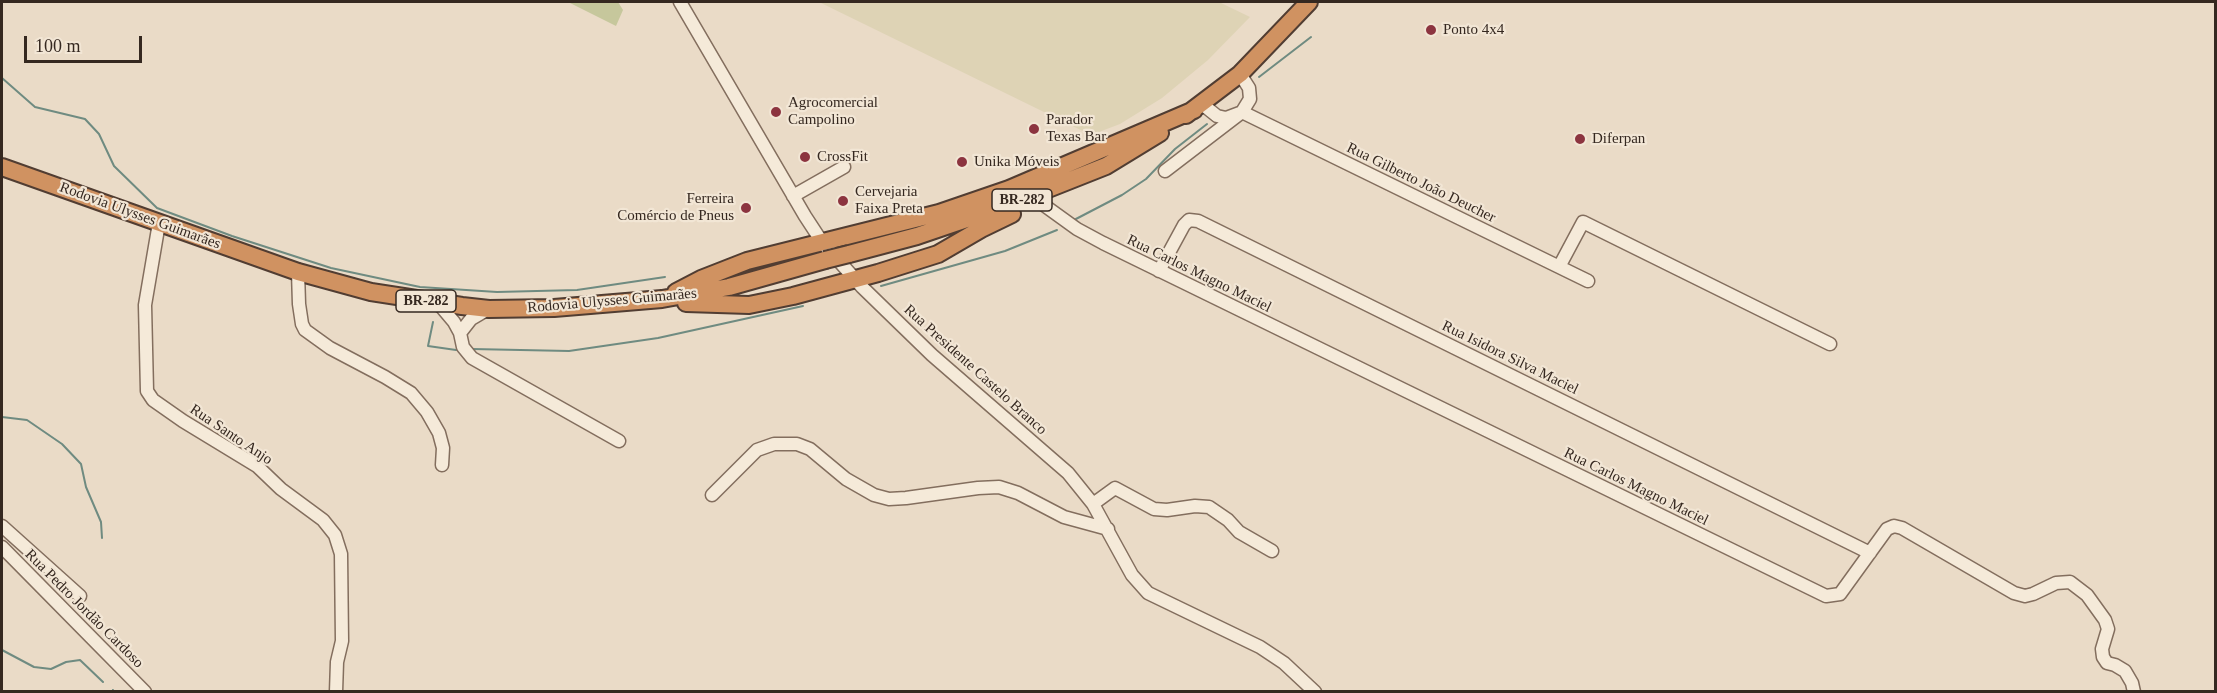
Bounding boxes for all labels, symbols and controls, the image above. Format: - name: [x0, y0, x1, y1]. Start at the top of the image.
- place label: Ponto 4x4: [1443, 21, 1504, 39]
- marker: Ponto 4x4: [1424, 23, 1438, 37]
- scale bar: [27, 24, 146, 62]
- text: 100 m: [35, 36, 81, 56]
- place label: Agrocomercial Campolino: [788, 94, 878, 129]
- marker: Agrocomercial Campolino: [769, 105, 783, 119]
- place label: Parador Texas Bar: [1046, 111, 1106, 146]
- marker: Parador Texas Bar: [1027, 122, 1041, 136]
- place label: Diferpan: [1592, 130, 1645, 148]
- marker: Diferpan: [1573, 132, 1587, 146]
- street label: Rua Gilberto João Deucher: [1343, 139, 1499, 227]
- place label: CrossFit: [817, 148, 868, 166]
- marker: CrossFit: [798, 150, 812, 164]
- place label: Unika Móveis: [974, 153, 1059, 171]
- marker: Unika Móveis: [955, 155, 969, 169]
- street label: Rodovia Ulysses Guimarães: [57, 178, 223, 254]
- place label: Cervejaria Faixa Preta: [855, 183, 923, 218]
- road number: BR-282: [992, 189, 1052, 211]
- place label: Ferreira Comércio de Pneus: [617, 190, 734, 225]
- marker: Cervejaria Faixa Preta: [836, 194, 850, 208]
- marker: Ferreira Comércio de Pneus: [739, 201, 753, 215]
- street label: Rua Carlos Magno Maciel: [1124, 231, 1274, 317]
- street label: Rodovia Ulysses Guimarães: [527, 285, 697, 317]
- road number: BR-282: [396, 290, 456, 312]
- street label: Rua Presidente Castelo Branco: [900, 301, 1050, 439]
- street label: Rua Isidora Silva Maciel: [1439, 317, 1581, 399]
- street label: Rua Santo Anjo: [186, 401, 276, 469]
- street label: Rua Carlos Magno Maciel: [1561, 444, 1711, 530]
- street label: Rua Pedro Jordão Cardoso: [21, 546, 147, 672]

